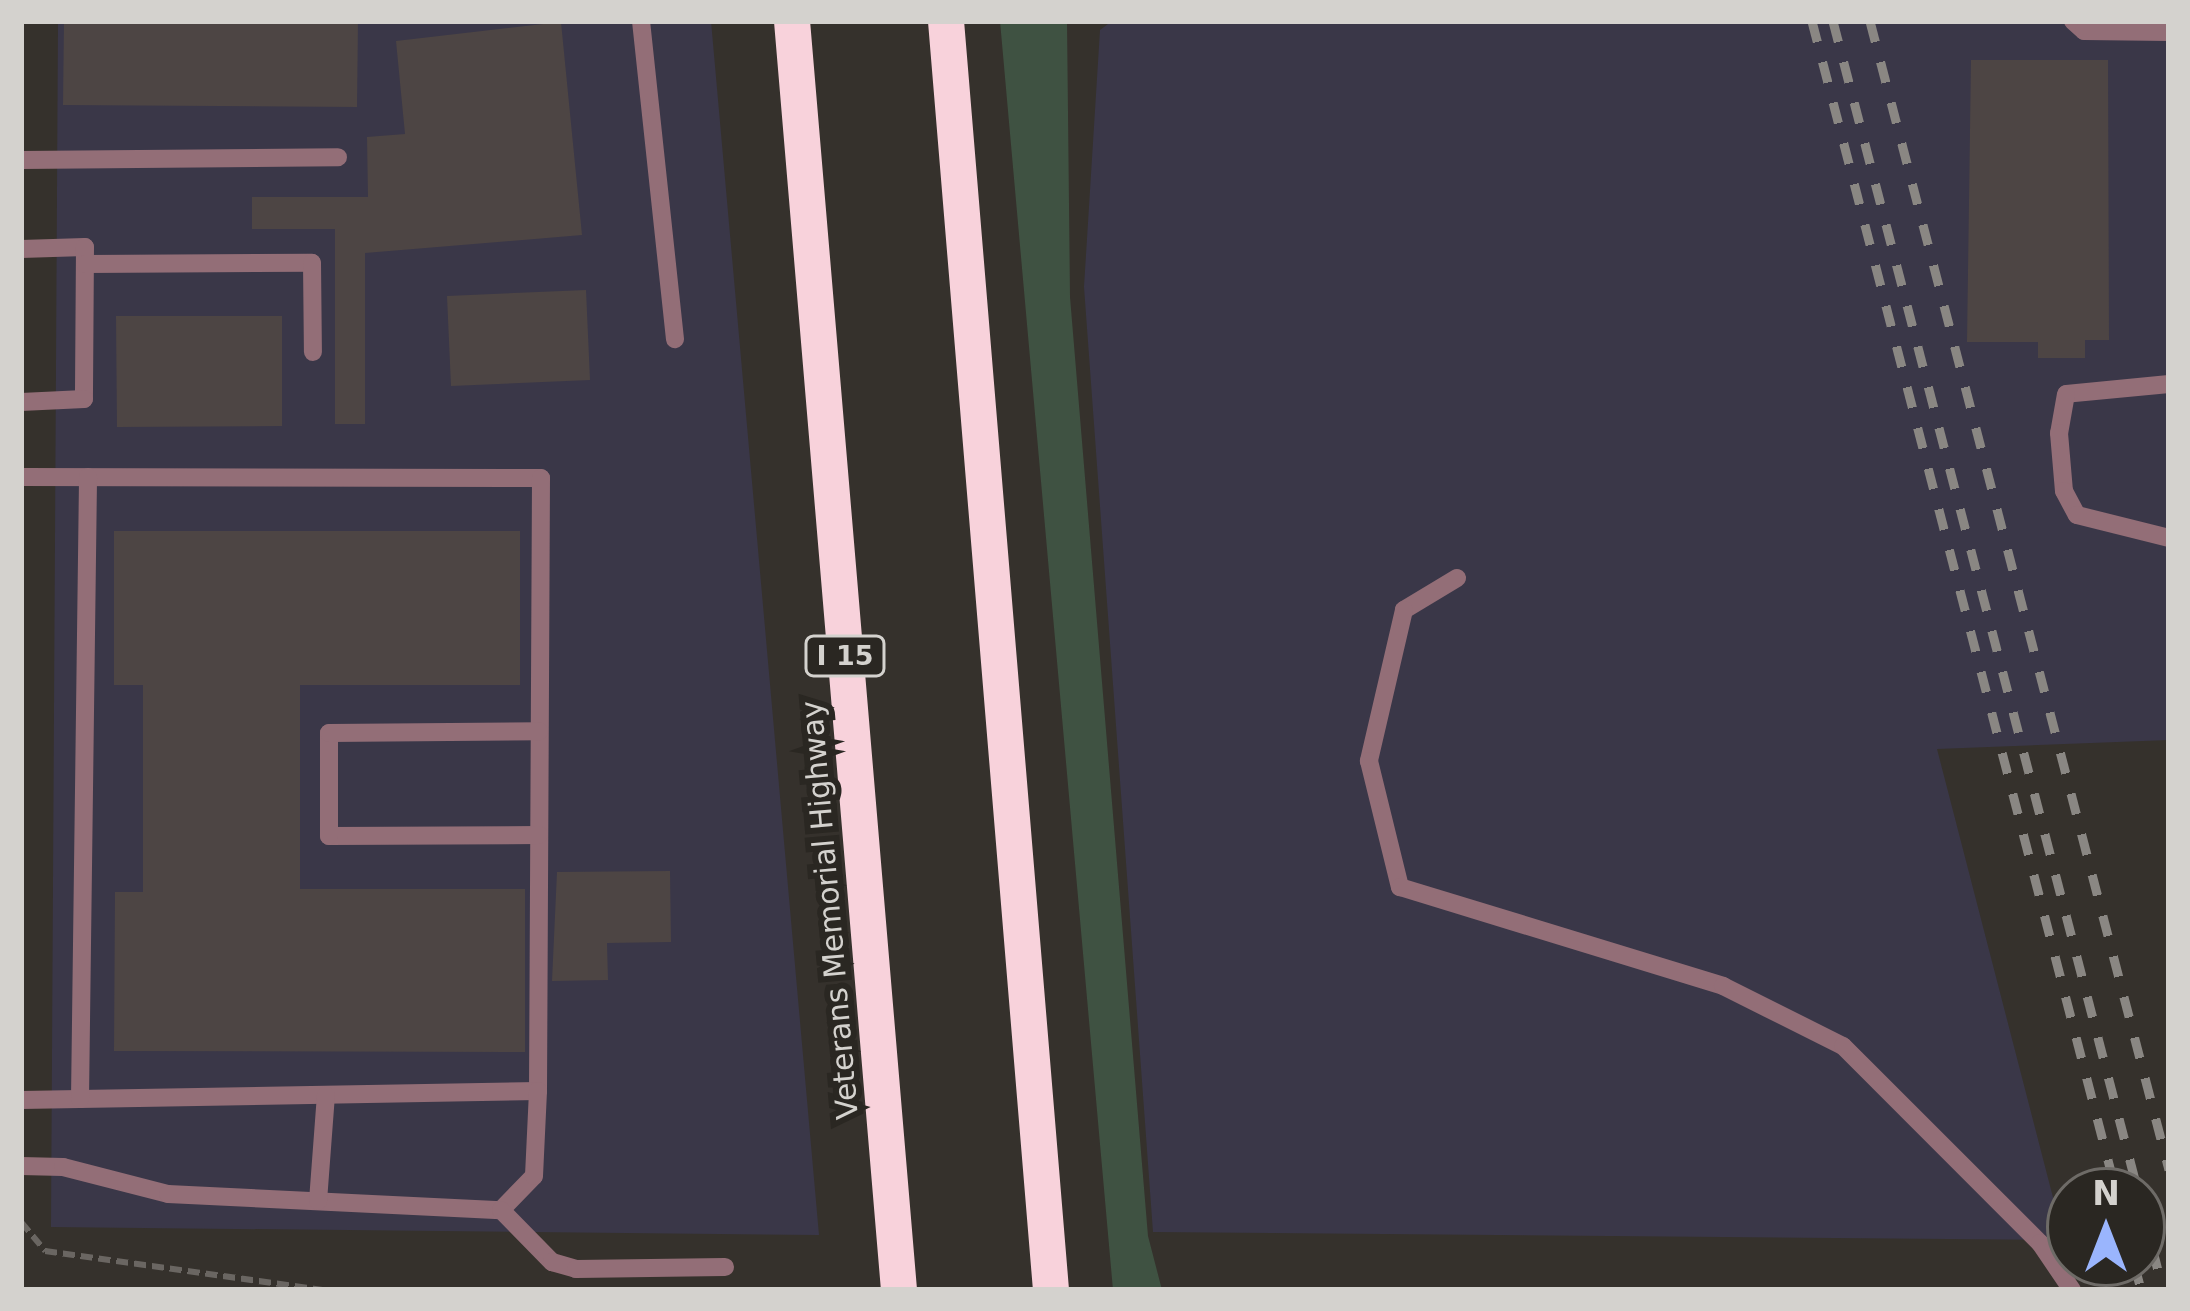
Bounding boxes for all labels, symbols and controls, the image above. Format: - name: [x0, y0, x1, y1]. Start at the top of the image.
- road number: I 15: [803, 635, 887, 677]
- street label: Veterans Memorial Highway: [794, 699, 866, 1121]
- north arrow: [2046, 1167, 2166, 1287]
- text: N: [2092, 1174, 2120, 1213]

